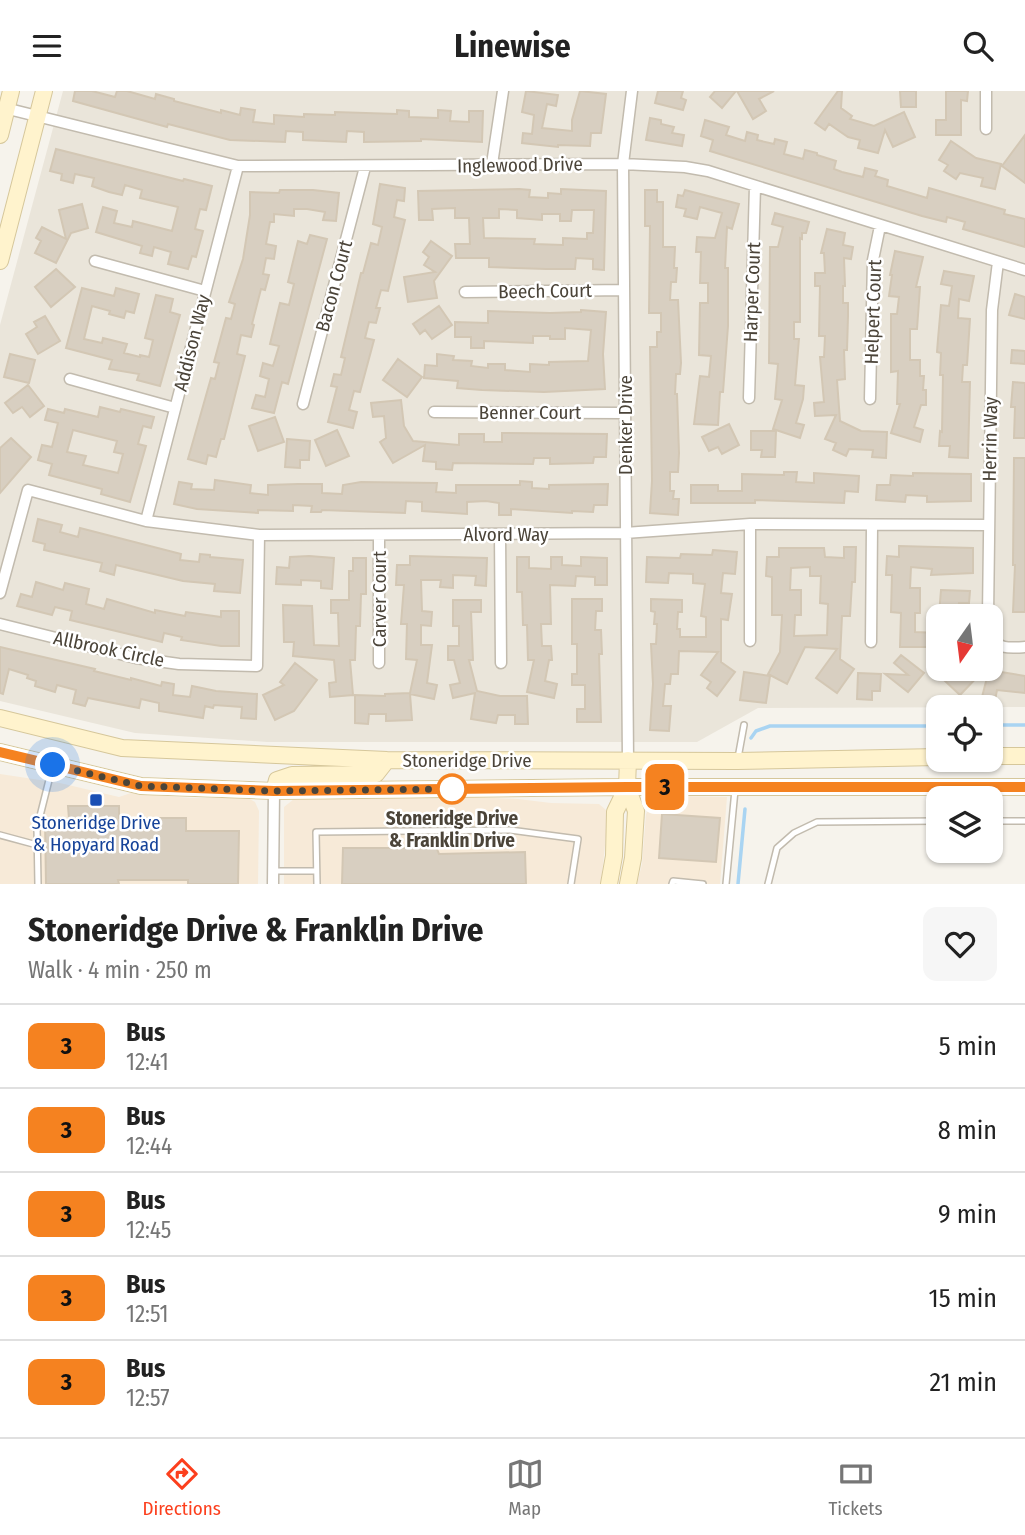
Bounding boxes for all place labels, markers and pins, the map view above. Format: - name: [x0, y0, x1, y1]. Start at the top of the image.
- marker: Stoneridge Drive & Franklin Drive: [437, 774, 467, 804]
- marker: Stoneridge Drive & Hopyard Road: [88, 792, 104, 808]
- place label: Stoneridge Drive & Franklin Drive: [386, 807, 519, 852]
- place label: Stoneridge Drive & Hopyard Road: [31, 811, 161, 856]

